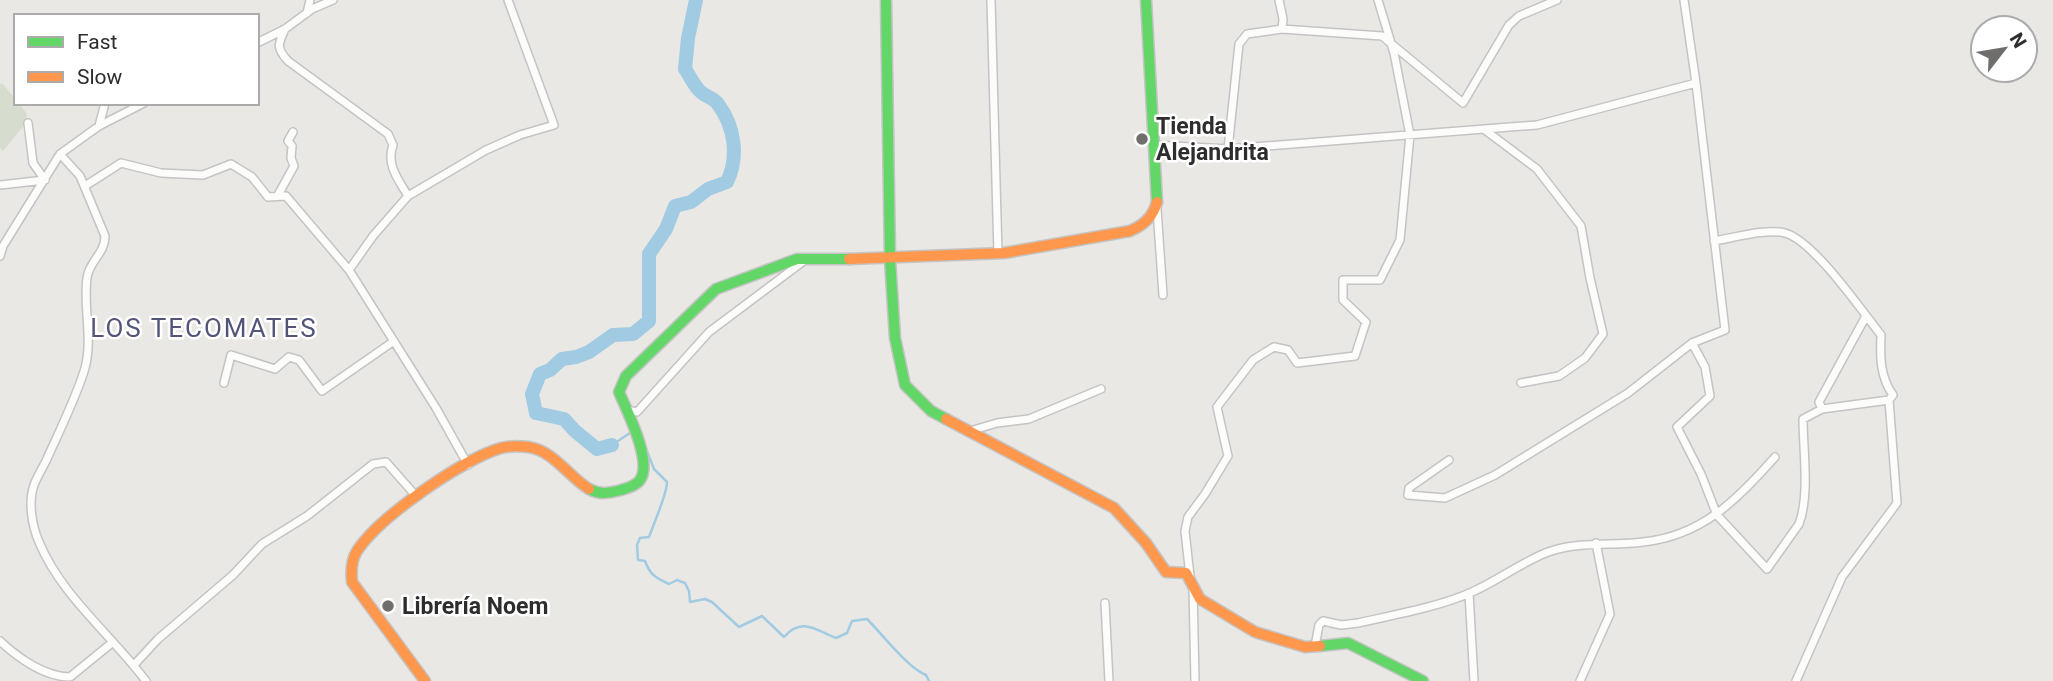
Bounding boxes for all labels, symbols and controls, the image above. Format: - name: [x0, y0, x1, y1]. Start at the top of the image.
- legend: [14, 14, 259, 105]
- north arrow: [1969, 14, 2039, 84]
- text: N: [2005, 29, 2031, 52]
- text: Fast: [77, 30, 118, 54]
- text: Slow: [77, 65, 123, 89]
- place label: Tienda Alejandrita: [1156, 113, 1269, 166]
- marker: Tienda Alejandrita: [1134, 131, 1150, 147]
- district label: LOS TECOMATES: [90, 313, 318, 343]
- place label: Librería Noem: [402, 593, 548, 620]
- marker: Librería Noem: [380, 598, 396, 614]

